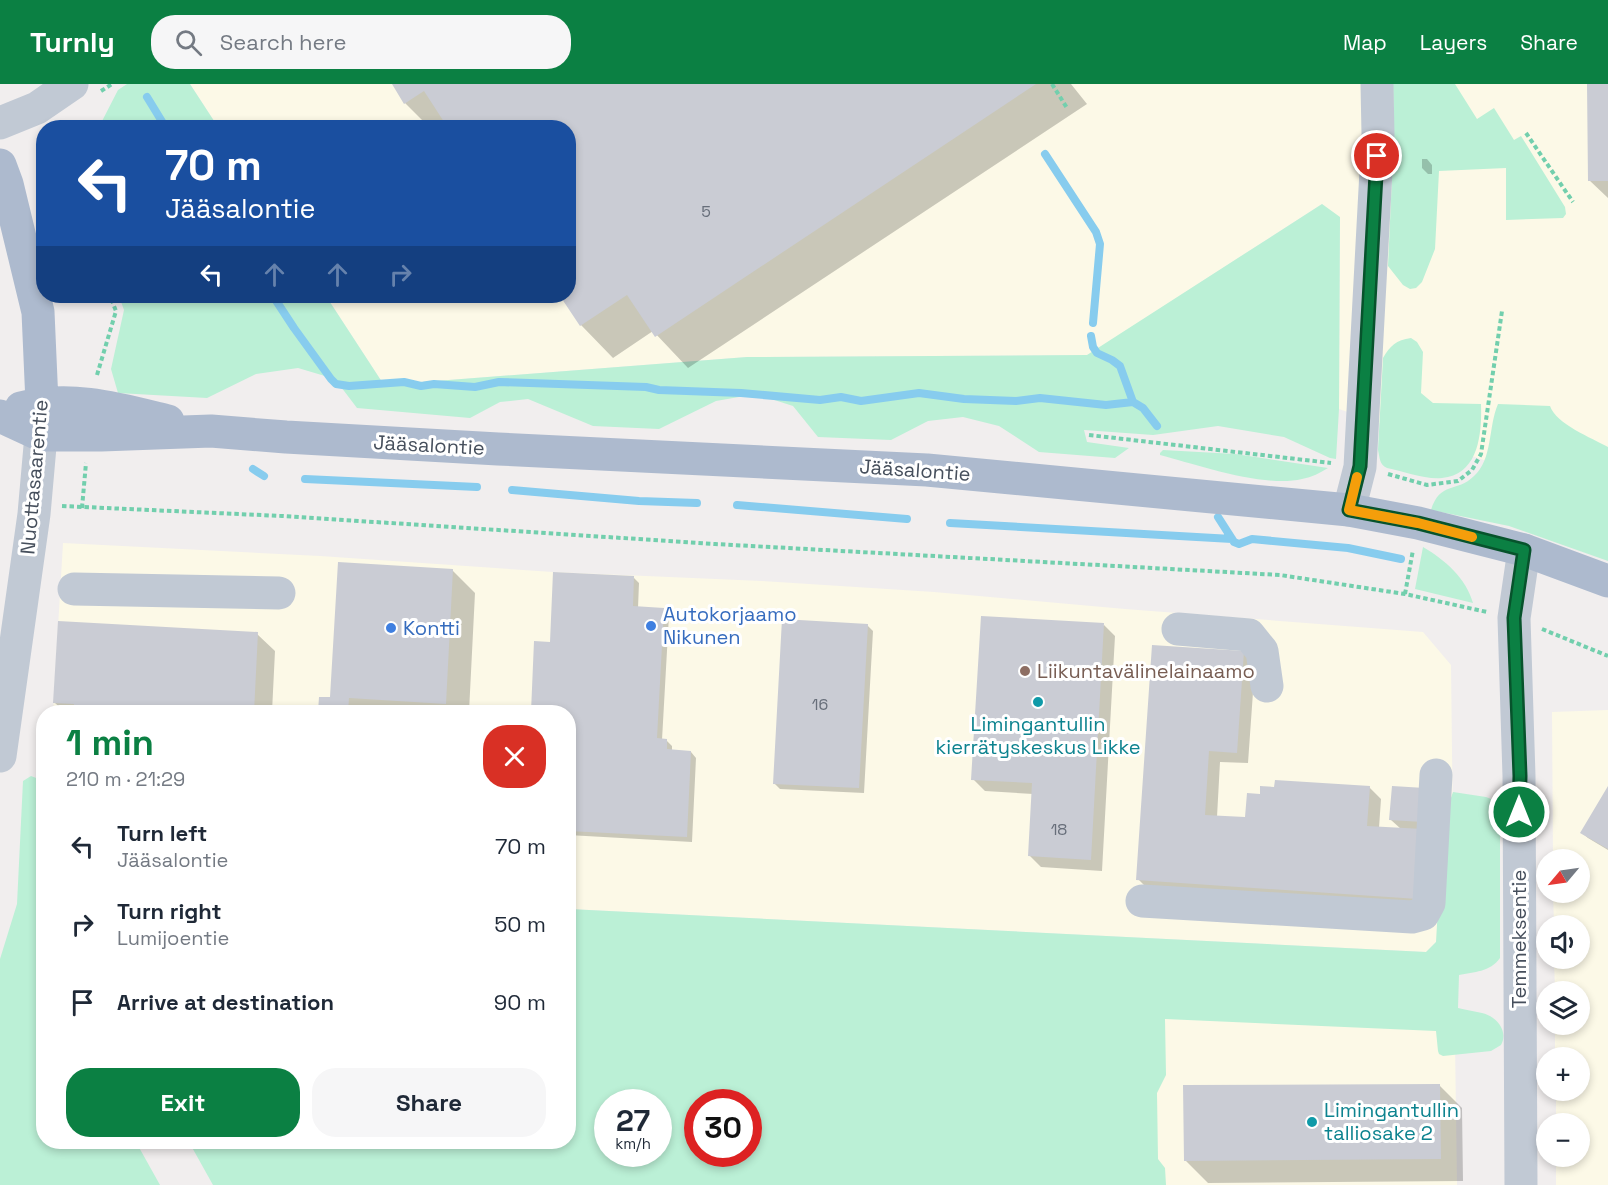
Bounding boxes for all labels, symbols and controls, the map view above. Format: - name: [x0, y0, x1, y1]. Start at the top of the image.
- search box: [151, 15, 571, 69]
- text: Turnly: [30, 24, 115, 60]
- icon: search: [172, 26, 205, 59]
- text: Search here: [220, 28, 347, 56]
- text: Map: [1343, 29, 1387, 56]
- text: Layers: [1420, 29, 1487, 56]
- text: Share: [1520, 29, 1578, 56]
- pin: [1351, 130, 1402, 181]
- text: 70 m: [165, 139, 262, 192]
- icon: arrive: [1360, 139, 1393, 172]
- icon: left: [66, 144, 144, 222]
- text: Jääsalontie: [165, 191, 315, 226]
- house number: 5: [701, 201, 711, 222]
- icon: left: [195, 258, 228, 291]
- icon: ahead: [258, 258, 291, 291]
- icon: ahead: [321, 258, 354, 291]
- icon: right: [384, 258, 417, 291]
- street label: Nuottasaarentie: [14, 398, 54, 556]
- street label: Jääsalontie: [373, 429, 485, 461]
- street label: Jääsalontie: [859, 453, 971, 487]
- place label: Autokorjaamo Nikunen: [663, 601, 797, 650]
- place label: Kontti: [403, 615, 460, 641]
- marker: Autokorjaamo Nikunen: [644, 619, 658, 633]
- marker: Kontti: [384, 621, 398, 635]
- place label: Liikuntavälinelainaamo: [1037, 658, 1255, 684]
- marker: Liikuntavälinelainaamo: [1018, 664, 1032, 678]
- house number: 16: [812, 694, 828, 715]
- marker: Limingantullin kierrätyskeskus Likke: [1031, 695, 1045, 709]
- place label: Limingantullin kierrätyskeskus Likke: [935, 711, 1141, 760]
- text: 1 min: [66, 720, 154, 766]
- button: close: [483, 725, 546, 788]
- text: 210 m · 21:29: [66, 766, 185, 792]
- position arrow: [1487, 780, 1551, 844]
- text: Turn left: [117, 819, 207, 847]
- house number: 18: [1051, 819, 1067, 840]
- icon: left: [66, 830, 99, 863]
- text: 70 m: [495, 832, 546, 860]
- text: Jääsalontie: [117, 847, 228, 873]
- north arrow: [1536, 849, 1590, 903]
- map controls: [1536, 849, 1590, 1167]
- street label: Temmeksentie: [1506, 870, 1532, 1008]
- text: Turn right: [117, 897, 222, 925]
- icon: right: [66, 908, 99, 941]
- text: 50 m: [494, 910, 546, 938]
- button: sound: [1536, 915, 1590, 969]
- text: Lumijoentie: [117, 925, 229, 951]
- button: layers: [1536, 981, 1590, 1035]
- icon: arrive: [66, 986, 99, 1019]
- text: Arrive at destination: [117, 988, 334, 1016]
- text: 90 m: [494, 988, 546, 1016]
- button: +: [1536, 1047, 1590, 1101]
- button: Exit: [66, 1068, 300, 1137]
- button: Share: [312, 1068, 546, 1137]
- speed limit sign: 30: [684, 1089, 762, 1167]
- place label: Limingantullin talliosake 2: [1324, 1097, 1459, 1146]
- text: 27: [616, 1101, 650, 1140]
- button: −: [1536, 1113, 1590, 1167]
- marker: Limingantullin talliosake 2: [1305, 1115, 1319, 1129]
- text: km/h: [615, 1134, 651, 1153]

